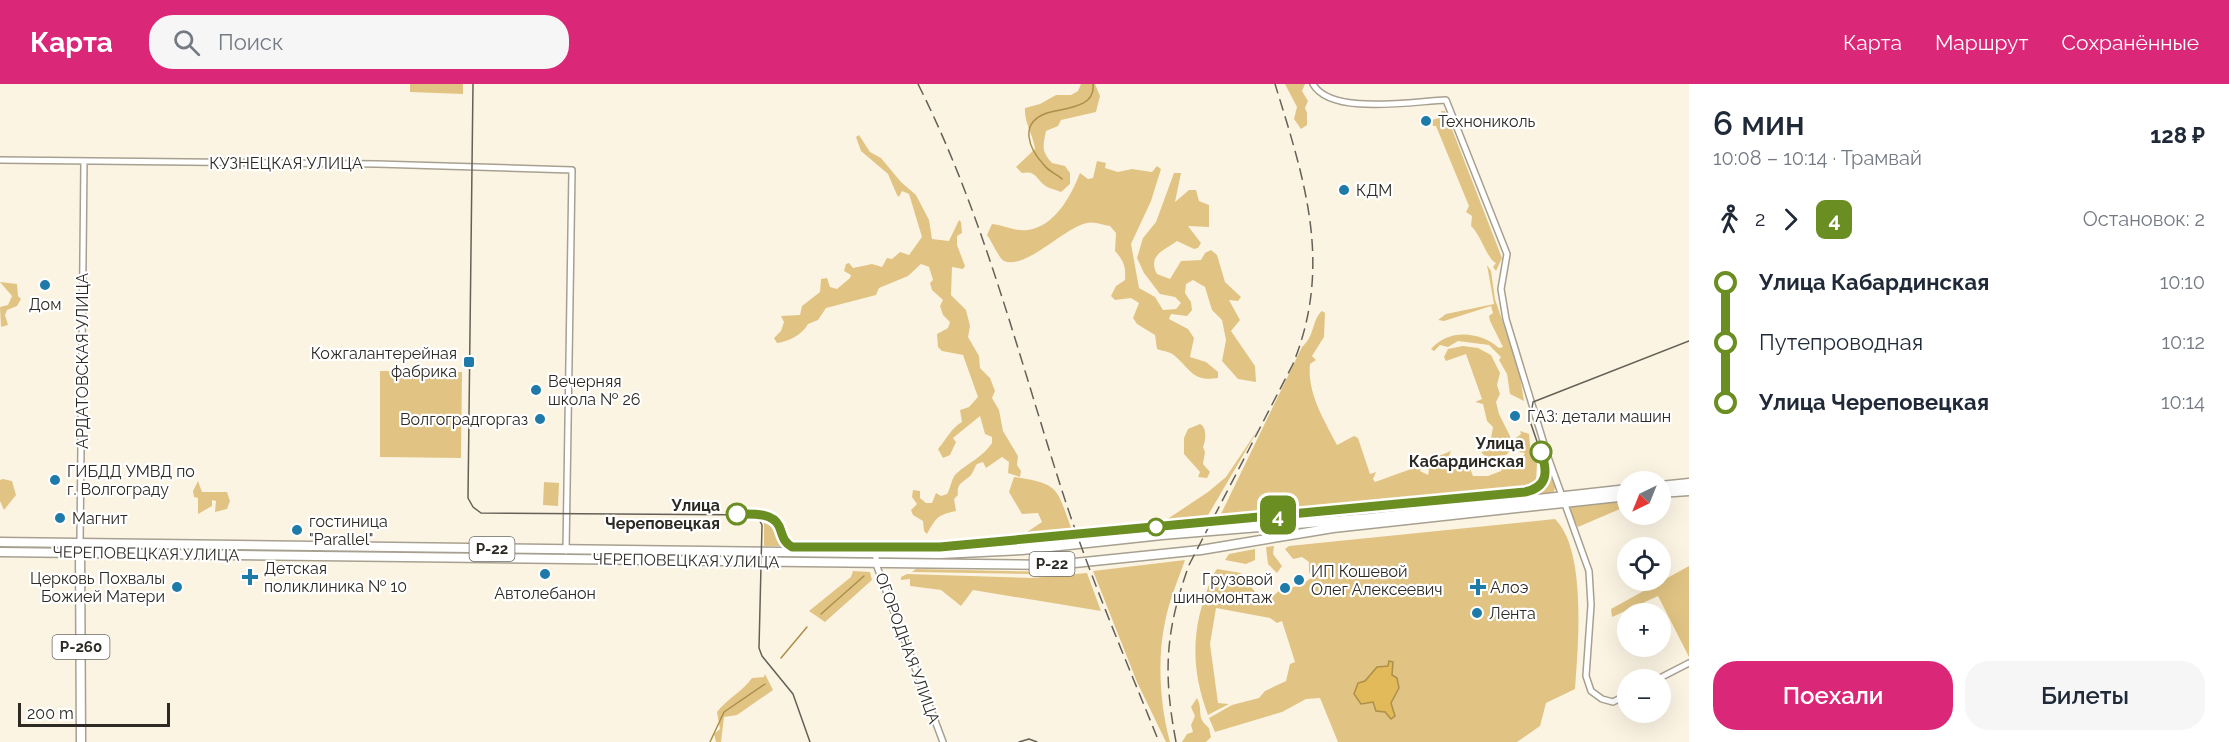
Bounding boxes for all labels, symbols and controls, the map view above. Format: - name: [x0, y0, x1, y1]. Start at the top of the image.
- search box: [149, 15, 569, 69]
- text: Карта: [30, 26, 113, 59]
- icon: search: [170, 26, 203, 59]
- text: Поиск: [218, 29, 283, 55]
- text: Карта: [1843, 30, 1902, 55]
- text: Маршрут: [1935, 30, 2028, 55]
- text: Сохранённые: [2061, 30, 2199, 55]
- text: 6 мин: [1713, 104, 1805, 143]
- place label: Технониколь: [1438, 112, 1536, 131]
- marker: Технониколь: [1419, 114, 1433, 128]
- text: 128 ₽: [2150, 122, 2205, 148]
- text: 10:08 – 10:14 · Трамвай: [1713, 146, 1922, 170]
- street label: КУЗНЕЦКАЯ УЛИЦА: [209, 154, 363, 173]
- place label: КДМ: [1356, 181, 1392, 200]
- marker: КДМ: [1337, 183, 1351, 197]
- icon: walk: [1713, 203, 1746, 236]
- icon: forward: [1774, 203, 1807, 236]
- text: 2: [1755, 207, 1765, 231]
- text: 4: [1828, 207, 1840, 232]
- text: Остановок: 2: [2083, 207, 2205, 231]
- text: Улица Кабардинская: [1759, 269, 1989, 295]
- text: 10:10: [2160, 270, 2205, 294]
- street label: АРДАТОВСКАЯ УЛИЦА: [73, 273, 92, 449]
- marker: Дом: [38, 278, 52, 292]
- place label: Дом: [29, 295, 61, 314]
- text: Путепроводная: [1759, 329, 1923, 355]
- text: 10:12: [2161, 330, 2205, 354]
- place label: Кожгалантерейная фабрика: [311, 344, 457, 381]
- marker: Кожгалантерейная фабрика: [462, 355, 476, 369]
- place label: Вечерняя школа № 26: [548, 372, 640, 409]
- marker: Вечерняя школа № 26: [529, 383, 543, 397]
- text: Улица Череповецкая: [1759, 389, 1989, 415]
- text: 10:14: [2161, 390, 2205, 414]
- place label: ГАЗ: детали машин: [1527, 407, 1671, 426]
- marker: ГАЗ: детали машин: [1508, 409, 1522, 423]
- place label: Волгоградгоргаз: [400, 410, 528, 429]
- marker: Волгоградгоргаз: [533, 412, 547, 426]
- place label: Улица Кабардинская: [1409, 434, 1524, 471]
- marker: Улица Кабардинская: [1530, 441, 1552, 463]
- place label: ГИБДД УМВД по г. Волгограду: [67, 462, 195, 499]
- north arrow: [1617, 471, 1671, 525]
- map controls: [1617, 471, 1671, 723]
- marker: ГИБДД УМВД по г. Волгограду: [48, 473, 62, 487]
- place label: Улица Череповецкая: [605, 496, 720, 533]
- line badge: 4: [1258, 496, 1298, 534]
- marker: Улица Череповецкая: [726, 503, 748, 525]
- text: 4: [1272, 503, 1284, 528]
- place label: Магнит: [72, 509, 128, 528]
- marker: Магнит: [53, 511, 67, 525]
- place label: гостиница "Parallel": [309, 512, 388, 549]
- unlabelled marker: [1147, 518, 1165, 536]
- marker: гостиница "Parallel": [290, 523, 304, 537]
- road number: Р-22: [470, 537, 514, 561]
- button: locate: [1617, 537, 1671, 591]
- street label: ЧЕРЕПОВЕЦКАЯ УЛИЦА: [52, 542, 240, 565]
- street label: ЧЕРЕПОВЕЦКАЯ УЛИЦА: [592, 549, 780, 572]
- road number: Р-22: [1030, 552, 1074, 576]
- place label: Детская поликлиника № 10: [264, 559, 407, 596]
- place label: ИП Кошевой Олег Алексеевич: [1311, 562, 1443, 599]
- marker: Автолебанон: [538, 567, 552, 581]
- marker: Детская поликлиника № 10: [241, 568, 259, 586]
- place label: Церковь Похвалы Божией Матери: [30, 569, 165, 606]
- street label: ОГОРОДНАЯ УЛИЦА: [871, 570, 944, 726]
- place label: Грузовой шиномонтаж: [1173, 570, 1273, 607]
- marker: ИП Кошевой Олег Алексеевич: [1292, 573, 1306, 587]
- place label: Алоэ: [1490, 578, 1528, 597]
- marker: Церковь Похвалы Божией Матери: [170, 580, 184, 594]
- marker: Алоэ: [1471, 580, 1485, 594]
- marker: Грузовой шиномонтаж: [1278, 581, 1292, 595]
- place label: Автолебанон: [494, 584, 596, 603]
- button: +: [1617, 603, 1671, 657]
- place label: Лента: [1489, 604, 1536, 623]
- marker: Лента: [1470, 606, 1484, 620]
- road number: Р-260: [52, 635, 110, 659]
- button: Поехали: [1713, 661, 1953, 730]
- button: Билеты: [1965, 661, 2205, 730]
- button: −: [1617, 669, 1671, 723]
- scale bar: [18, 700, 170, 728]
- text: 200 m: [27, 704, 74, 723]

